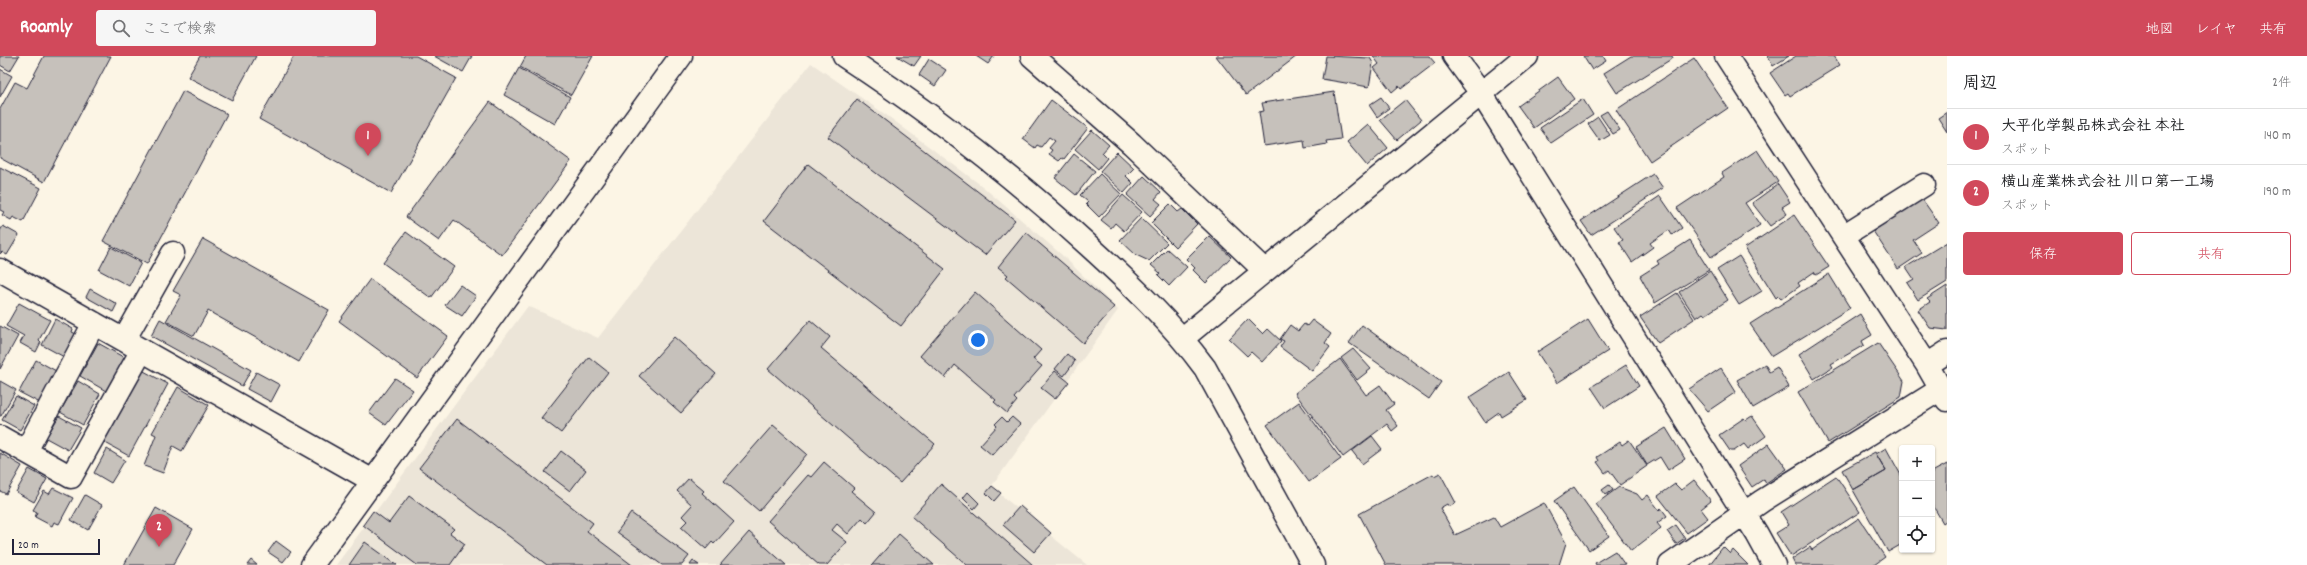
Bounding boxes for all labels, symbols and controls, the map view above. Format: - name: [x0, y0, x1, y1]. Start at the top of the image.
- search box: [96, 10, 376, 46]
- text: Roamly: [20, 15, 72, 42]
- icon: search: [110, 17, 132, 39]
- text: ここで検索: [142, 19, 217, 41]
- text: 地図: [2146, 20, 2174, 40]
- text: レイヤ: [2196, 20, 2237, 40]
- text: 共有: [2259, 20, 2287, 40]
- text: 周辺: [1963, 73, 1997, 97]
- text: 2件: [2272, 74, 2291, 93]
- text: 大平化学製品株式会社 本社: [2001, 116, 2184, 138]
- pin: 1: [355, 123, 381, 156]
- text: 1: [1975, 127, 1977, 146]
- text: 140 m: [2264, 127, 2291, 146]
- text: スポット: [2001, 141, 2053, 160]
- text: 横山産業株式会社 川口第一工場: [2001, 172, 2214, 194]
- text: 2: [1973, 183, 1979, 202]
- text: 190 m: [2263, 183, 2291, 202]
- text: スポット: [2001, 197, 2053, 216]
- button: 保存: [1963, 232, 2123, 275]
- button: 共有: [2131, 232, 2291, 275]
- your location: [968, 330, 988, 350]
- map controls: [1899, 445, 1935, 553]
- button: +: [1899, 445, 1935, 481]
- button: −: [1899, 481, 1935, 517]
- pin: 2: [146, 514, 172, 547]
- button: locate: [1899, 517, 1935, 553]
- scale bar: [12, 537, 100, 556]
- text: 20 m: [18, 538, 39, 554]

